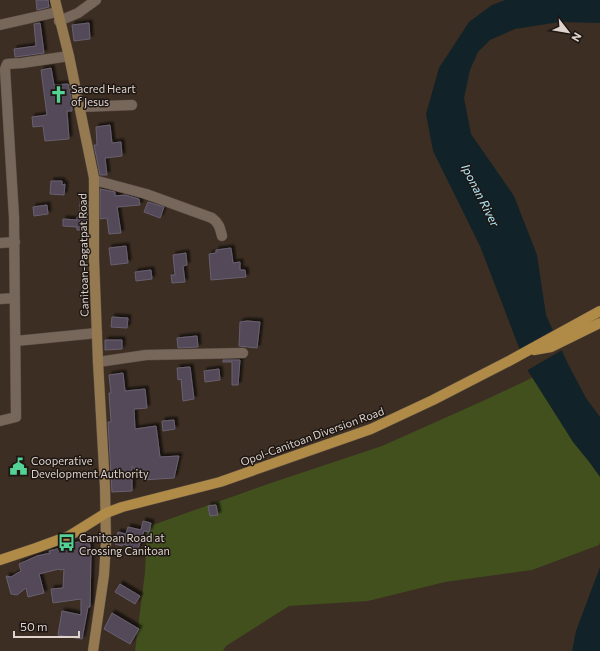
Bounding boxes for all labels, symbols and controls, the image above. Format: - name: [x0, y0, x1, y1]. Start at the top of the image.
- north arrow: [548, 12, 588, 52]
- text: N: [569, 31, 585, 44]
- place label: Sacred Heart of Jesus: [71, 82, 136, 109]
- church icon: Sacred Heart of Jesus: [48, 84, 68, 104]
- water label: Iponan River: [459, 161, 503, 230]
- street label: Canitoan-Pagatpat Road: [75, 193, 91, 317]
- street label: Opol-Canitoan Diversion Road: [238, 404, 386, 468]
- place label: Cooperative Development Authority: [31, 454, 149, 480]
- public building icon: Cooperative Development Authority: [8, 456, 28, 476]
- place label: Canitoan Road at Crossing Canitoan: [79, 531, 170, 557]
- bus stop icon: Canitoan Road at Crossing Canitoan: [56, 533, 76, 553]
- scale bar: [14, 613, 79, 639]
- text: 50 m: [20, 619, 48, 633]

